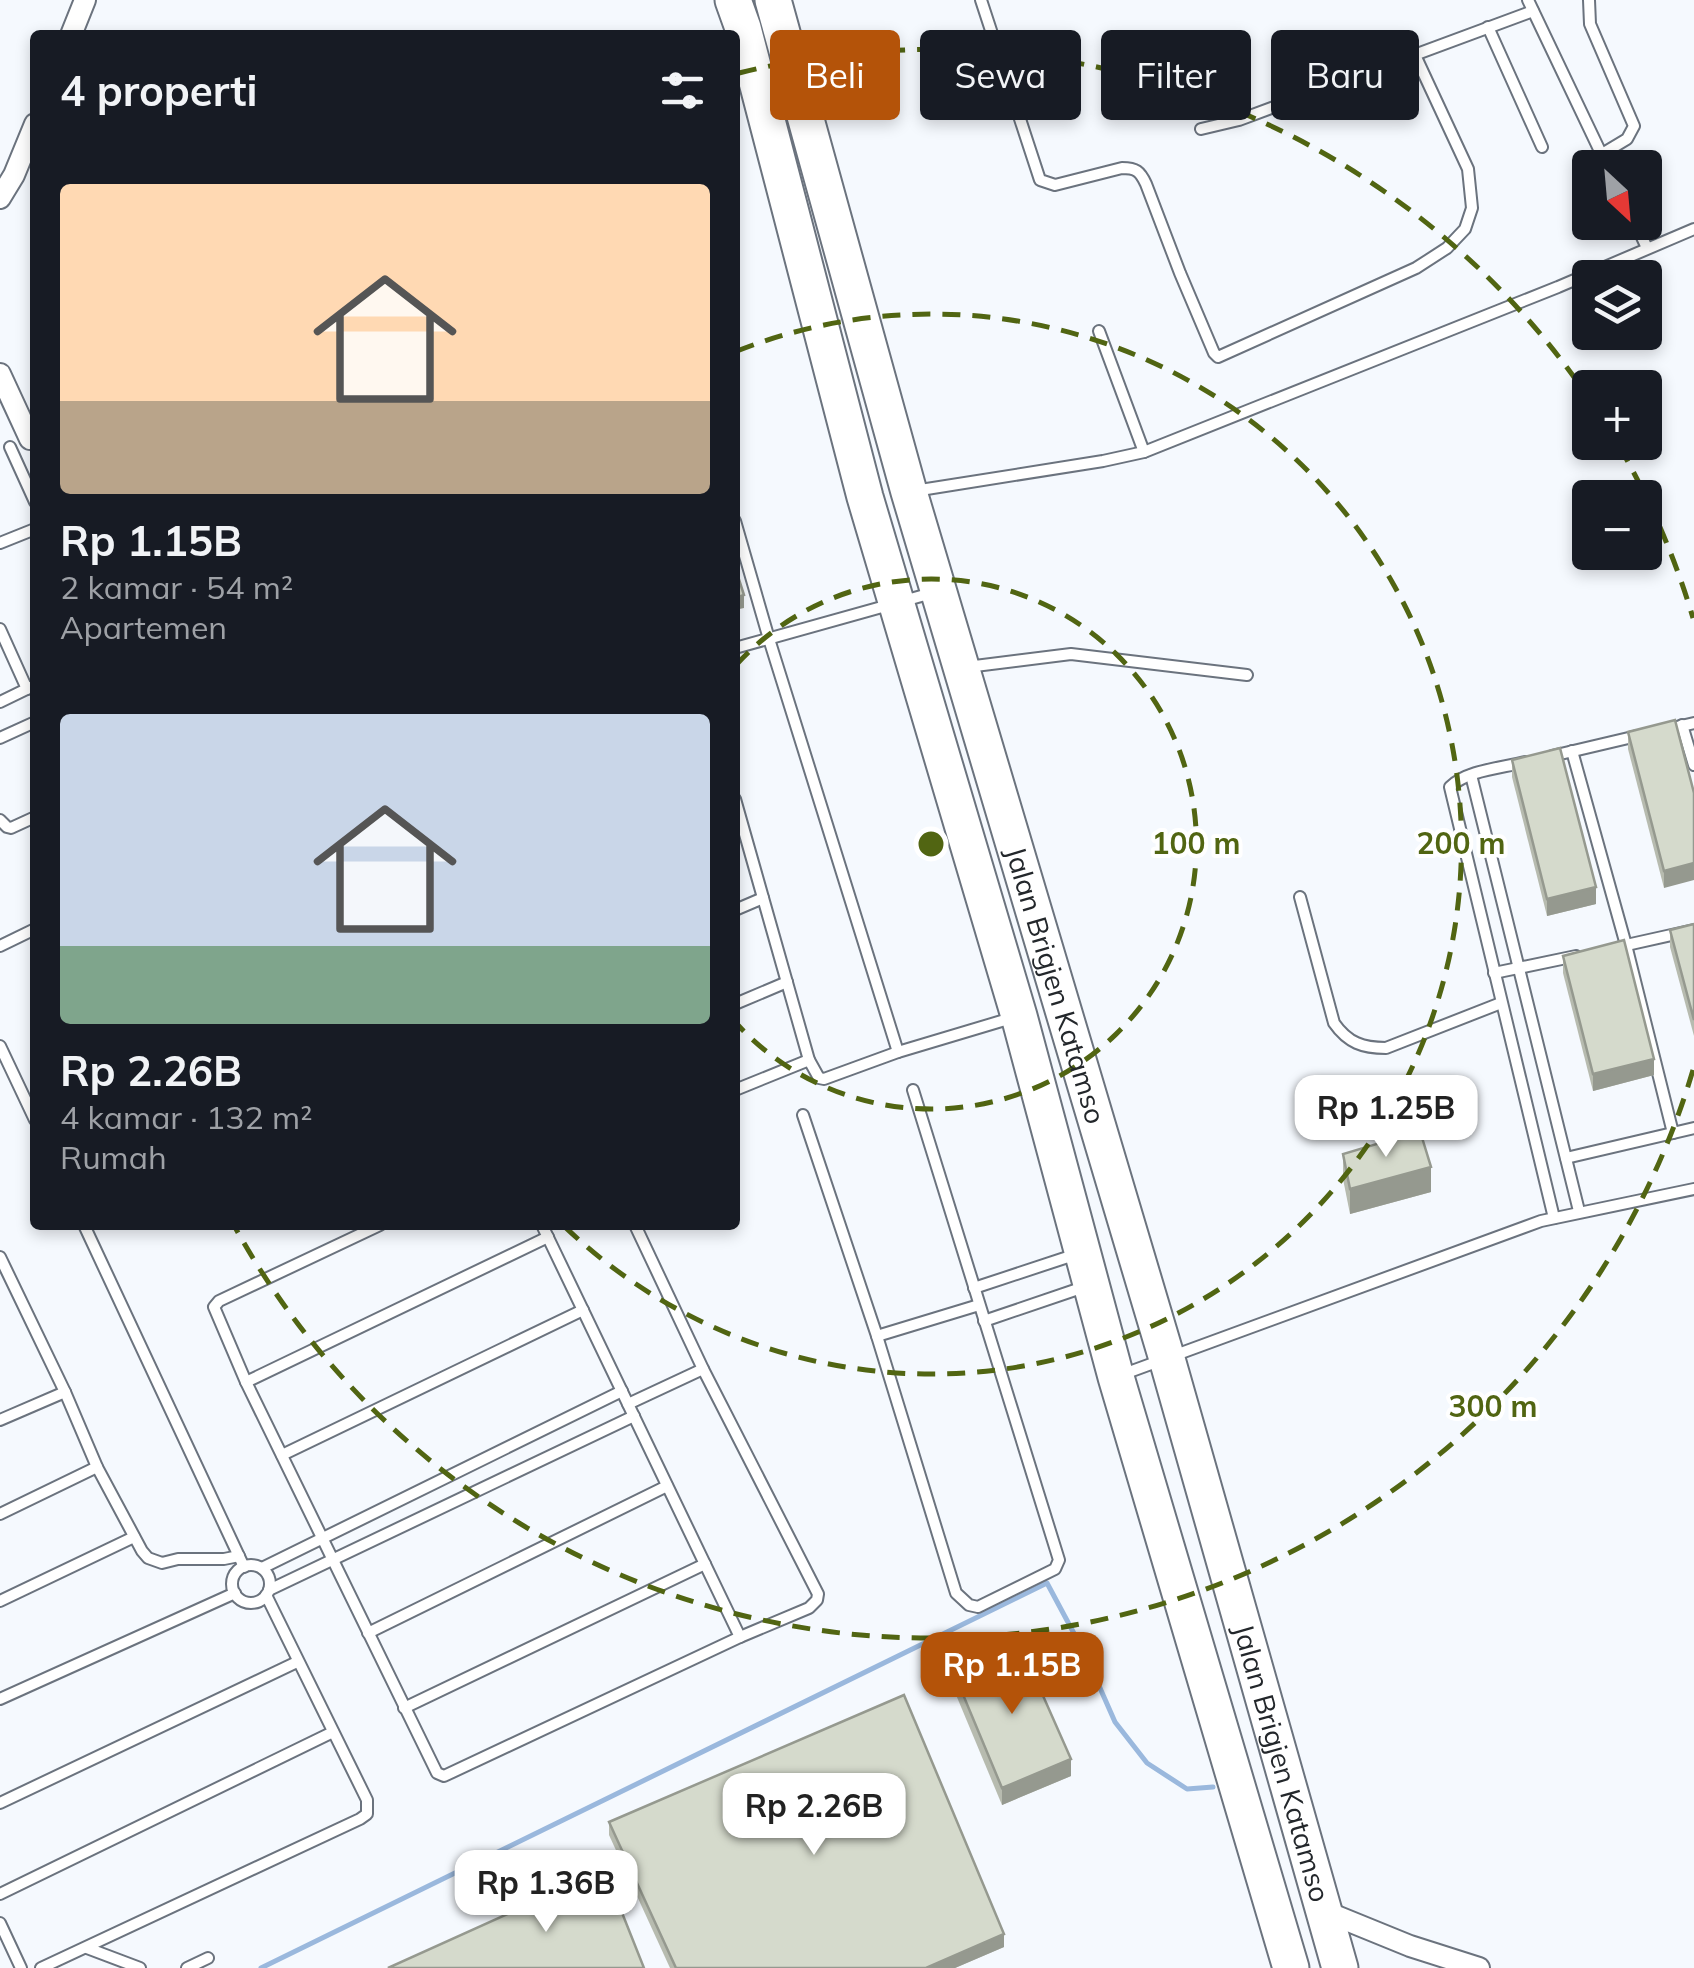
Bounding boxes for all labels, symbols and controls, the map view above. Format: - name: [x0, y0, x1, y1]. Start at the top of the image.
- chip: Beli: [770, 30, 900, 120]
- chip: Sewa: [920, 30, 1081, 120]
- chip: Filter: [1101, 30, 1251, 120]
- chip: Baru: [1271, 30, 1419, 120]
- icon: filters: [655, 63, 710, 118]
- text: 4 properti: [60, 64, 257, 117]
- north arrow: [1572, 150, 1662, 240]
- map controls: [1572, 150, 1662, 570]
- icon: home: [295, 249, 475, 429]
- button: layers: [1572, 260, 1662, 350]
- button: +: [1572, 370, 1662, 460]
- button: −: [1572, 480, 1662, 570]
- text: Rp 1.15B: [60, 514, 242, 567]
- text: 2 kamar · 54 m²: [60, 567, 293, 607]
- text: Apartemen: [60, 607, 227, 647]
- icon: home: [295, 779, 475, 959]
- text: 100 m: [1151, 824, 1241, 862]
- text: 200 m: [1416, 824, 1506, 862]
- centre of rings: [913, 826, 949, 862]
- street label: Jalan Brigjen Katamso: [998, 842, 1114, 1128]
- text: Rp 2.26B: [60, 1044, 242, 1097]
- pin: Rp 1.25B: [1283, 1075, 1489, 1160]
- text: Rp 1.25B: [1317, 1087, 1455, 1127]
- text: 4 kamar · 132 m²: [60, 1097, 312, 1137]
- text: Rumah: [60, 1137, 167, 1177]
- text: 300 m: [1448, 1387, 1538, 1425]
- street label: Jalan Brigjen Katamso: [1226, 1620, 1338, 1906]
- pin: Rp 1.15B: [909, 1632, 1115, 1717]
- text: Rp 1.15B: [943, 1644, 1081, 1684]
- pin: Rp 2.26B: [711, 1773, 917, 1858]
- text: Rp 2.26B: [745, 1785, 883, 1825]
- pin: Rp 1.36B: [443, 1850, 649, 1935]
- text: Rp 1.36B: [477, 1862, 615, 1902]

